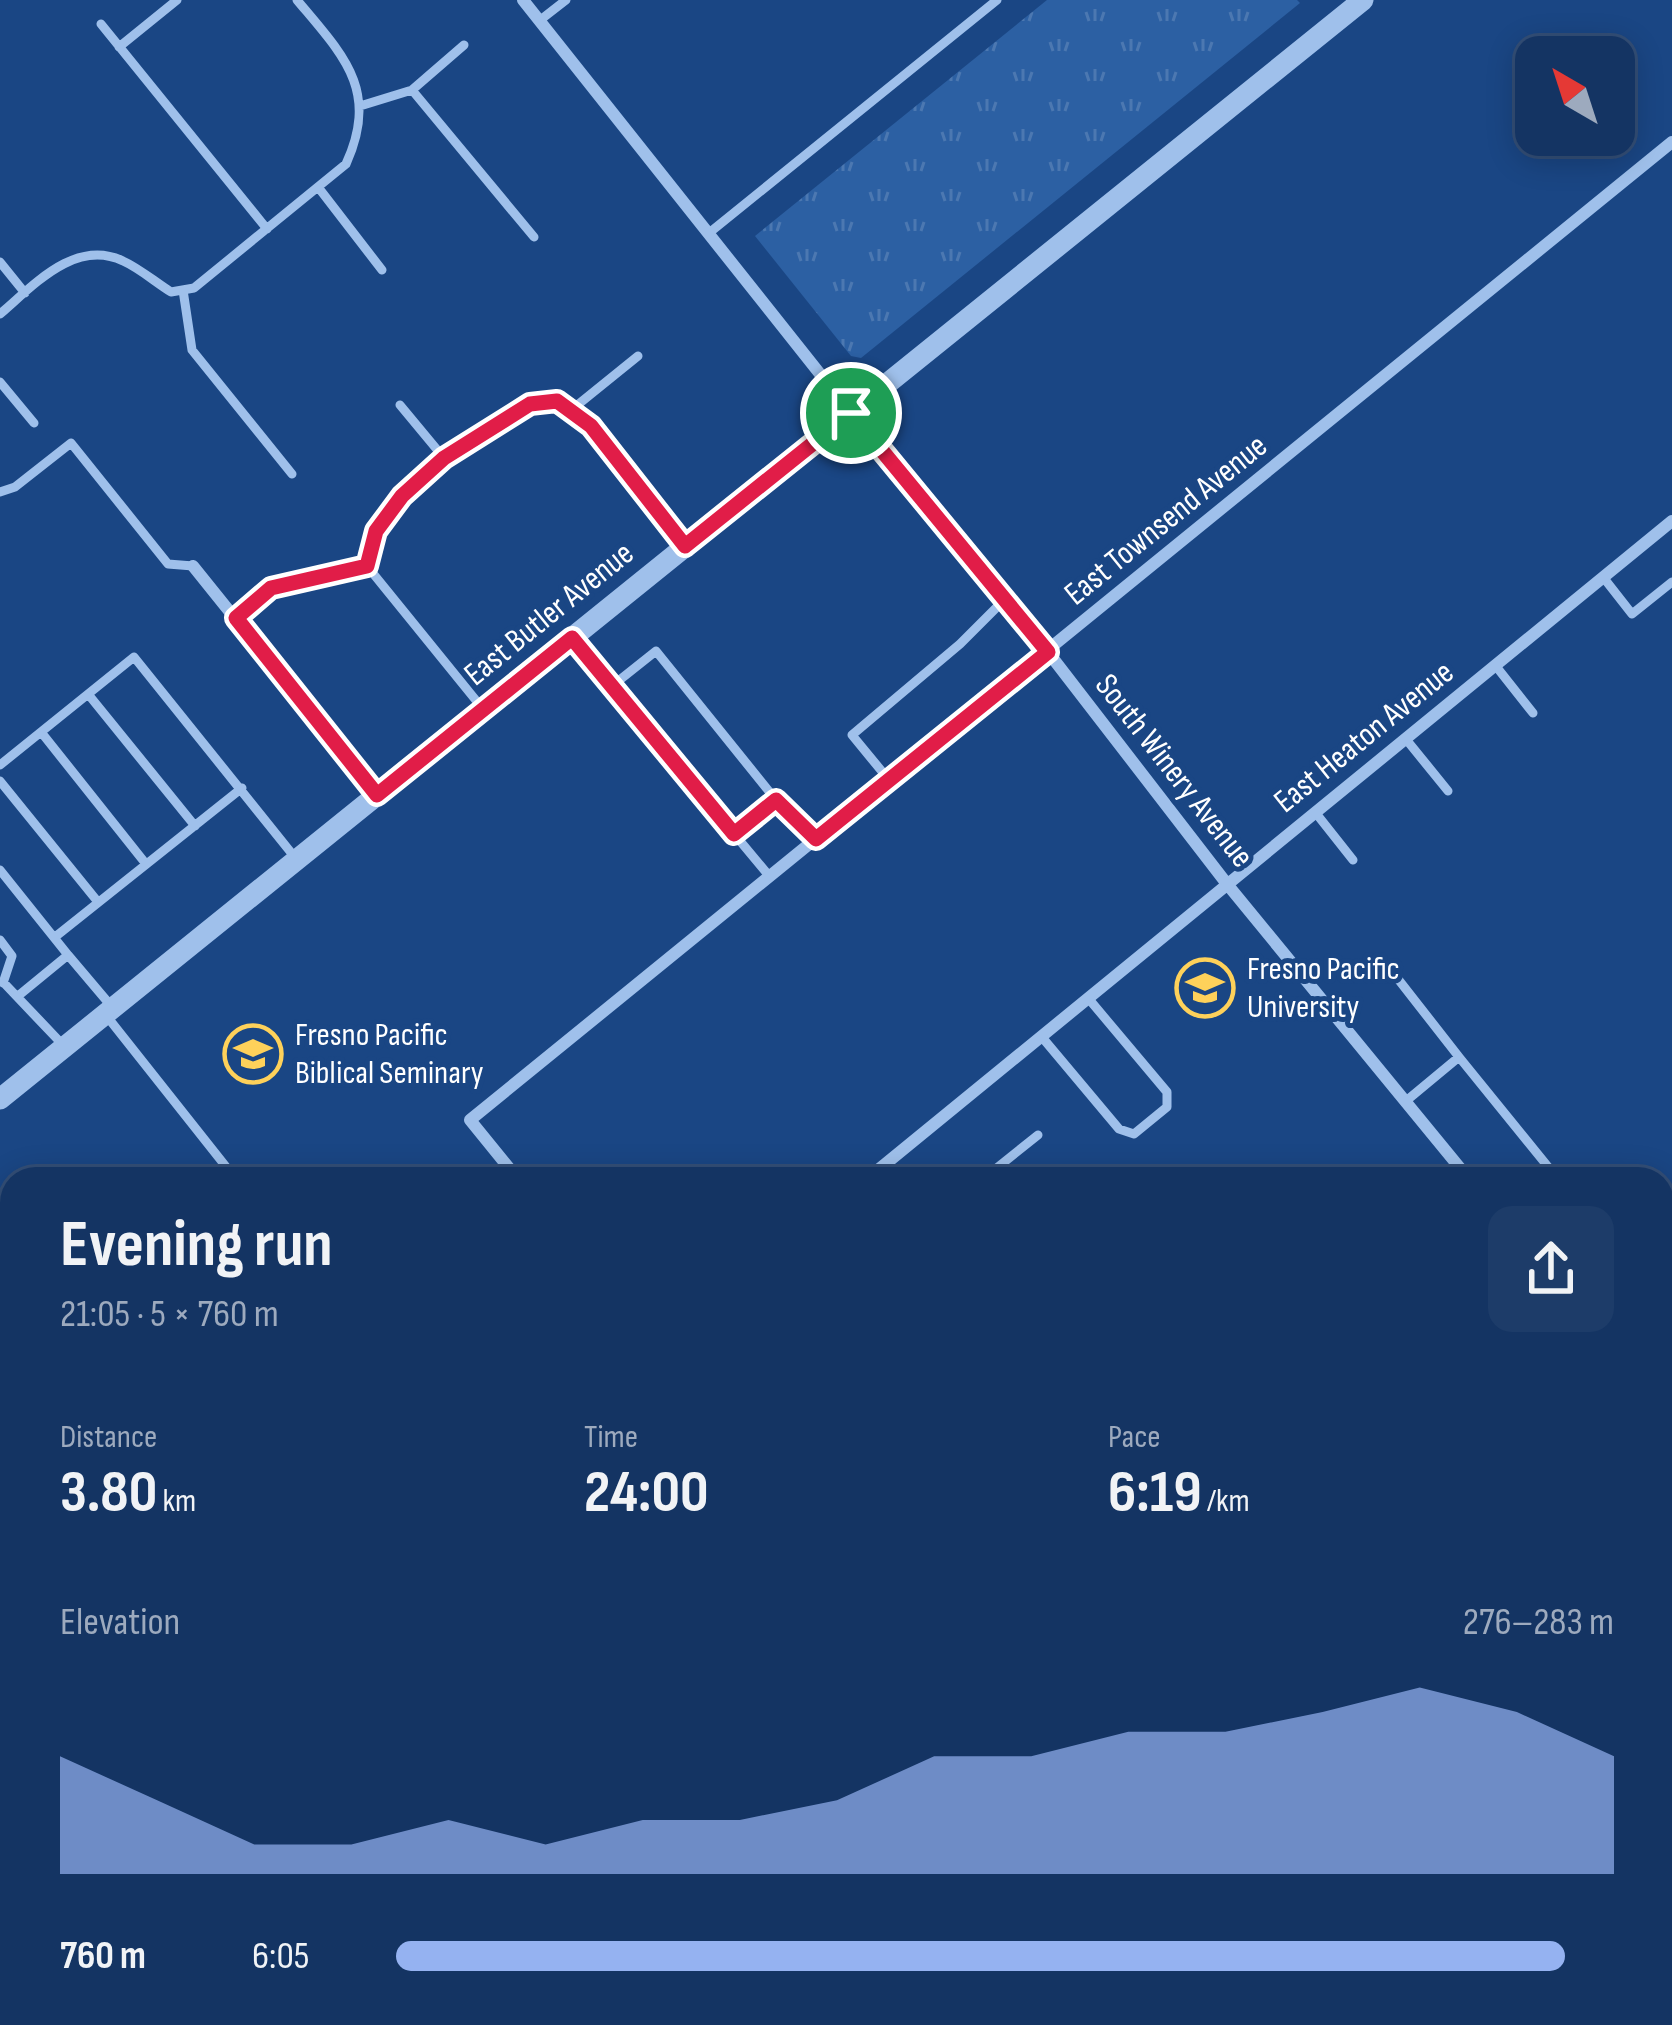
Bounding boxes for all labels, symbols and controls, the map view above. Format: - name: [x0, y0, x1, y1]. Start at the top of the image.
- north arrow: [1515, 36, 1635, 156]
- map controls: [1515, 36, 1635, 156]
- pin: [800, 362, 902, 464]
- icon: arrive: [818, 380, 884, 446]
- street label: East Townsend Avenue: [1057, 426, 1275, 614]
- street label: East Butler Avenue: [456, 534, 642, 694]
- street label: East Heaton Avenue: [1266, 652, 1462, 822]
- street label: South Winery Avenue: [1086, 666, 1262, 876]
- place label: Fresno Pacific University: [1247, 949, 1400, 1027]
- school or university icon: Fresno Pacific University: [1174, 957, 1236, 1019]
- place label: Fresno Pacific Biblical Seminary: [295, 1015, 484, 1093]
- school or university icon: Fresno Pacific Biblical Seminary: [222, 1023, 284, 1085]
- text: Evening run: [60, 1206, 333, 1285]
- button: share: [1488, 1206, 1614, 1332]
- text: 21:05 · 5 × 760 m: [60, 1291, 279, 1338]
- text: Distance: [60, 1417, 157, 1457]
- text: Time: [584, 1417, 638, 1457]
- text: Pace: [1108, 1417, 1161, 1457]
- text: 3.80: [60, 1457, 157, 1529]
- text: 24:00: [584, 1457, 709, 1529]
- text: 6:19: [1108, 1457, 1202, 1529]
- text: km: [157, 1481, 196, 1521]
- text: /km: [1202, 1481, 1250, 1521]
- text: Elevation: [60, 1599, 180, 1646]
- text: 276–283 m: [1463, 1599, 1614, 1646]
- text: 760 m: [60, 1933, 146, 1980]
- text: 6:05: [252, 1933, 309, 1980]

